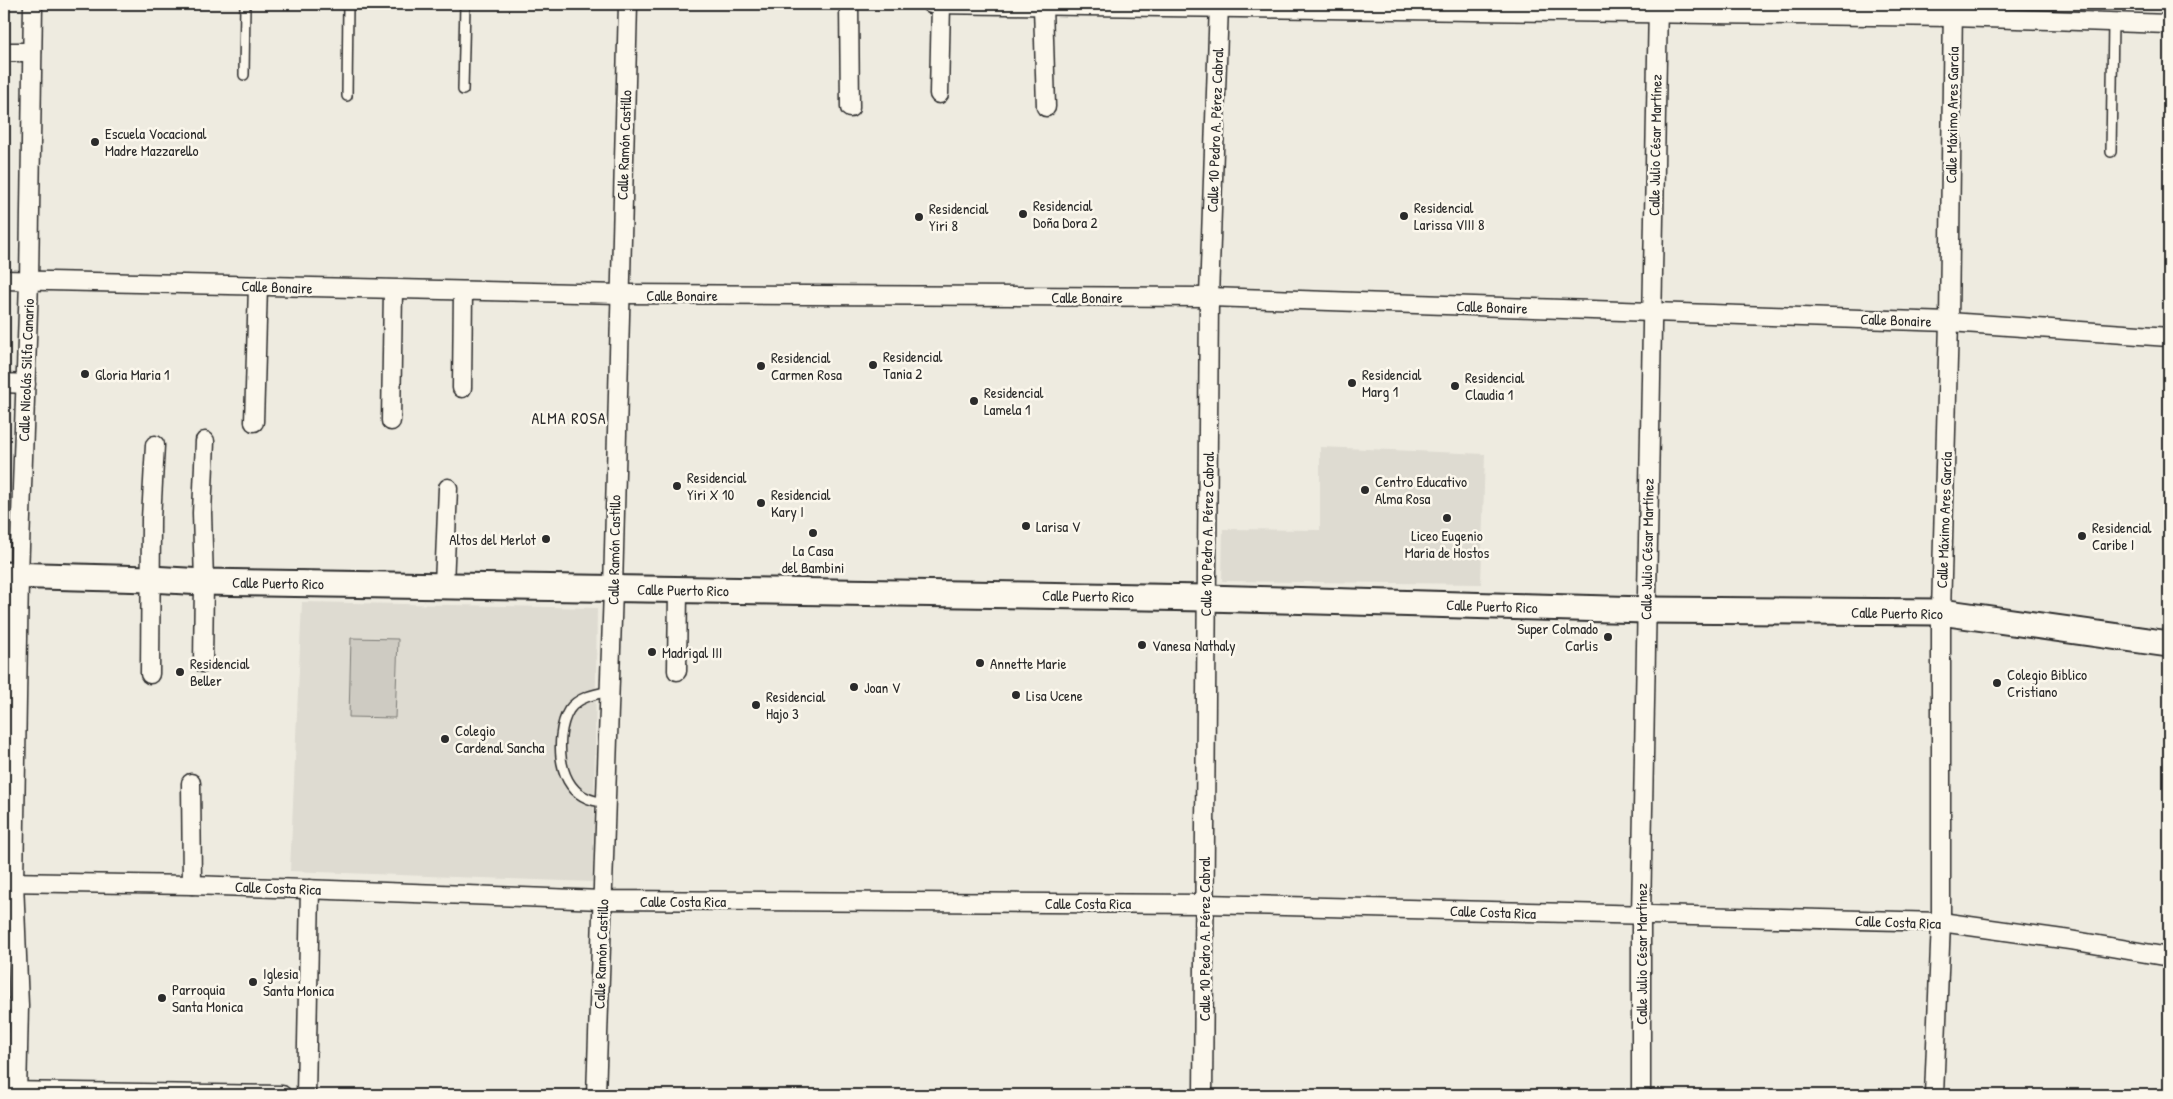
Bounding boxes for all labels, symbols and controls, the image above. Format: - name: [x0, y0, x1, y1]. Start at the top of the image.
- street label: Calle Máximo Ares García: [1940, 46, 1964, 184]
- street label: Calle 10 Pedro A. Pérez Cabral: [1202, 47, 1228, 213]
- street label: Calle Julio César Martínez: [1643, 73, 1667, 216]
- street label: Calle Ramón Castillo: [612, 90, 636, 200]
- place label: Escuela Vocacional Madre Mazzarello: [105, 123, 207, 161]
- marker: Escuela Vocacional Madre Mazzarello: [89, 136, 101, 148]
- place label: Residencial Doña Dora 2: [1033, 195, 1098, 233]
- place label: Residencial Larissa VIII 8: [1414, 197, 1484, 235]
- place label: Residencial Yiri 8: [929, 198, 989, 236]
- marker: Residencial Doña Dora 2: [1017, 208, 1029, 220]
- marker: Residencial Larissa VIII 8: [1398, 210, 1410, 222]
- marker: Residencial Yiri 8: [913, 211, 925, 223]
- street label: Calle Bonaire: [241, 275, 313, 299]
- street label: Calle Bonaire: [646, 285, 718, 306]
- street label: Calle Bonaire: [1051, 287, 1123, 308]
- street label: Calle Bonaire: [1456, 295, 1528, 319]
- street label: Calle Nicolás Silfa Canario: [13, 298, 39, 442]
- street label: Calle Bonaire: [1860, 308, 1932, 332]
- place label: Residencial Tania 2: [883, 346, 943, 384]
- place label: Residencial Carmen Rosa: [771, 347, 842, 385]
- marker: Residencial Tania 2: [867, 359, 879, 371]
- marker: Residencial Carmen Rosa: [755, 360, 767, 372]
- place label: Gloria Maria 1: [95, 364, 169, 385]
- place label: Residencial Marg 1: [1362, 364, 1422, 402]
- place label: Residencial Claudia 1: [1465, 367, 1525, 405]
- marker: Gloria Maria 1: [79, 368, 91, 380]
- marker: Residencial Marg 1: [1346, 377, 1358, 389]
- marker: Residencial Claudia 1: [1449, 380, 1461, 392]
- place label: Residencial Lamela 1: [984, 382, 1044, 420]
- marker: Residencial Lamela 1: [968, 395, 980, 407]
- district label: ALMA ROSA: [531, 407, 607, 429]
- street label: Calle Máximo Ares García: [1931, 451, 1957, 589]
- street label: Calle 10 Pedro A. Pérez Cabral: [1195, 452, 1219, 616]
- place label: Residencial Yiri X 10: [687, 467, 747, 505]
- place label: Centro Educativo Alma Rosa: [1375, 471, 1467, 509]
- street label: Calle Julio César Martínez: [1635, 477, 1659, 620]
- marker: Residencial Yiri X 10: [671, 480, 683, 492]
- place label: Residencial Kary I: [771, 484, 831, 522]
- marker: Centro Educativo Alma Rosa: [1359, 484, 1371, 496]
- street label: Calle Ramón Castillo: [603, 495, 625, 605]
- marker: Residencial Kary I: [755, 497, 767, 509]
- marker: Liceo Eugenio Maria de Hostos: [1441, 512, 1453, 524]
- place label: Larisa V: [1036, 516, 1081, 537]
- place label: Residencial Caribe I: [2092, 517, 2152, 555]
- marker: Larisa V: [1020, 520, 1032, 532]
- place label: Liceo Eugenio Maria de Hostos: [1405, 525, 1489, 563]
- marker: La Casa del Bambini: [807, 527, 819, 539]
- place label: Altos del Merlot: [449, 529, 537, 550]
- marker: Residencial Caribe I: [2076, 530, 2088, 542]
- marker: Altos del Merlot: [540, 533, 552, 545]
- place label: La Casa del Bambini: [782, 540, 844, 578]
- street label: Calle Puerto Rico: [232, 572, 324, 594]
- street label: Calle Puerto Rico: [637, 579, 729, 601]
- street label: Calle Puerto Rico: [1042, 585, 1134, 607]
- street label: Calle Puerto Rico: [1446, 594, 1538, 618]
- street label: Calle Puerto Rico: [1851, 602, 1943, 624]
- place label: Super Colmado Carlis: [1517, 618, 1598, 656]
- marker: Super Colmado Carlis: [1602, 631, 1614, 643]
- place label: Vanesa Nathaly: [1152, 635, 1236, 656]
- marker: Vanesa Nathaly: [1136, 639, 1148, 651]
- place label: Madrigal III: [662, 642, 722, 663]
- marker: Madrigal III: [646, 646, 658, 658]
- place label: Residencial Beller: [190, 653, 250, 691]
- place label: Annette Marie: [990, 653, 1067, 674]
- marker: Annette Marie: [974, 657, 986, 669]
- place label: Colegio Biblico Cristiano: [2007, 664, 2087, 702]
- marker: Residencial Beller: [174, 666, 186, 678]
- place label: Joan V: [864, 677, 901, 698]
- marker: Colegio Biblico Cristiano: [1991, 677, 2003, 689]
- marker: Joan V: [848, 681, 860, 693]
- place label: Lisa Ucene: [1026, 685, 1083, 706]
- place label: Residencial Hajo 3: [766, 686, 826, 724]
- marker: Lisa Ucene: [1010, 689, 1022, 701]
- marker: Residencial Hajo 3: [750, 699, 762, 711]
- place label: Colegio Cardenal Sancha: [455, 720, 544, 758]
- marker: Colegio Cardenal Sancha: [439, 733, 451, 745]
- street label: Calle 10 Pedro A. Pérez Cabral: [1194, 857, 1215, 1021]
- street label: Calle Costa Rica: [234, 876, 322, 900]
- street label: Calle Julio César Martínez: [1631, 883, 1652, 1025]
- street label: Calle Costa Rica: [640, 891, 726, 912]
- street label: Calle Costa Rica: [1045, 893, 1131, 914]
- street label: Calle Ramón Castillo: [589, 899, 613, 1009]
- street label: Calle Costa Rica: [1449, 900, 1537, 924]
- street label: Calle Costa Rica: [1854, 910, 1942, 934]
- place label: Iglesia Santa Monica: [263, 963, 334, 1001]
- marker: Iglesia Santa Monica: [247, 976, 259, 988]
- place label: Parroquia Santa Monica: [172, 979, 243, 1017]
- marker: Parroquia Santa Monica: [156, 992, 168, 1004]

